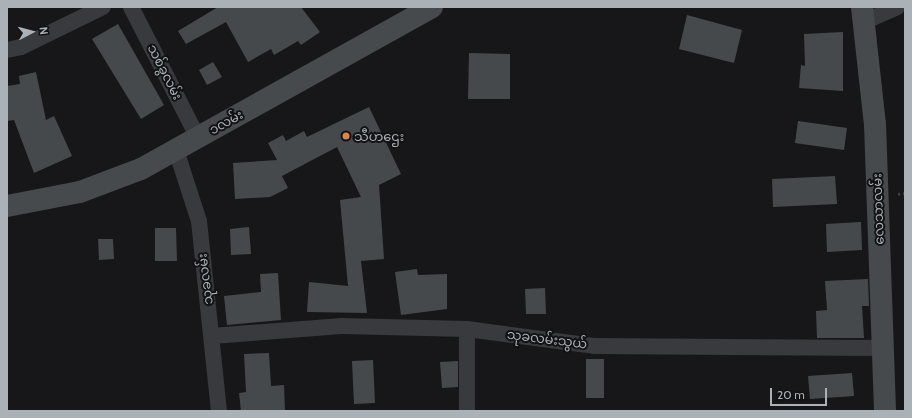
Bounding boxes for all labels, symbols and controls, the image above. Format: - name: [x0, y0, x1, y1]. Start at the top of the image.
- north arrow: [12, 12, 52, 52]
- text: N: [37, 26, 51, 35]
- street label: သစ်ခွလမ်း: [144, 42, 186, 102]
- street label: ၁လမ်း: [206, 106, 246, 138]
- place label: သီဟဌေး: [354, 128, 404, 144]
- marker: သီဟဌေး: [341, 131, 351, 141]
- street label: လေသာလမ်း: [869, 173, 887, 245]
- street label: သုခလမ်း: [194, 253, 216, 305]
- street label: သုခလမ်းသွယ်: [506, 326, 588, 352]
- scale bar: [772, 380, 829, 406]
- text: 20 m: [777, 387, 805, 402]

